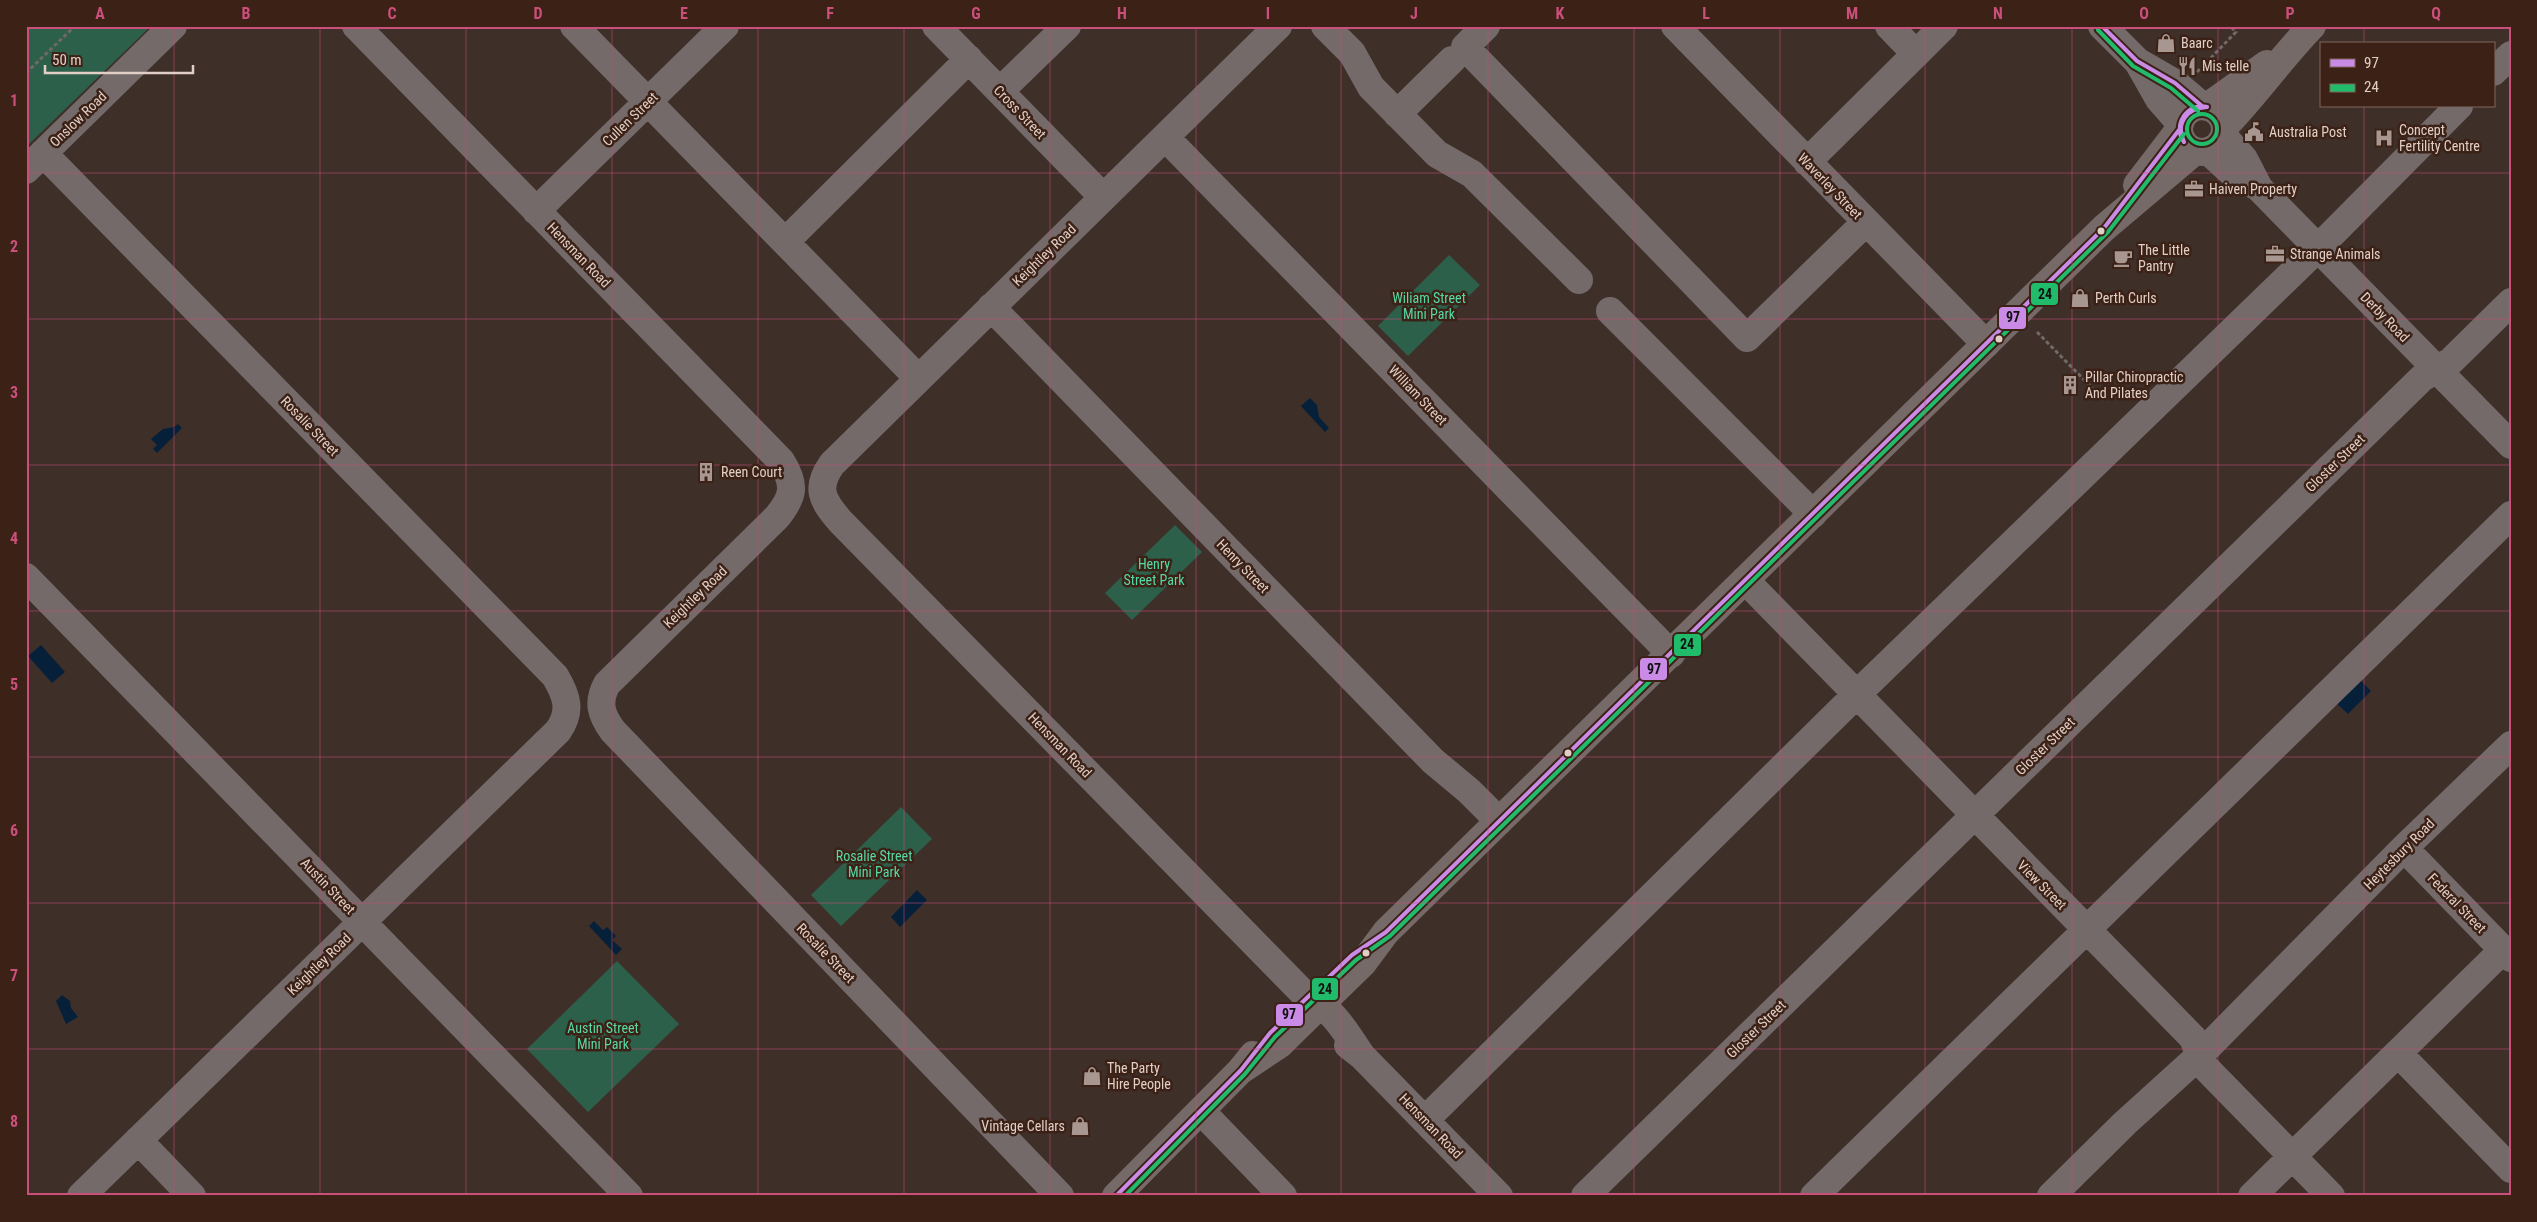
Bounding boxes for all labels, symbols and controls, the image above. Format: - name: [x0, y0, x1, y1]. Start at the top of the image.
- text: A: [95, 4, 105, 23]
- text: B: [242, 4, 251, 23]
- text: C: [387, 4, 397, 23]
- text: D: [533, 4, 543, 23]
- text: E: [680, 4, 688, 23]
- text: F: [826, 4, 834, 23]
- text: G: [971, 4, 981, 23]
- text: H: [1117, 4, 1127, 23]
- text: I: [1266, 4, 1270, 23]
- text: J: [1410, 4, 1418, 23]
- text: K: [1556, 4, 1565, 23]
- text: L: [1702, 4, 1710, 23]
- text: M: [1846, 4, 1858, 23]
- text: N: [1993, 4, 2003, 23]
- text: O: [2139, 4, 2149, 23]
- text: P: [2285, 4, 2295, 23]
- text: Q: [2431, 4, 2441, 23]
- shop icon: Baarc: [2155, 32, 2177, 54]
- place label: Baarc: [2181, 35, 2213, 51]
- scale bar: [45, 42, 192, 74]
- legend: [2320, 42, 2494, 108]
- text: 50 m: [52, 51, 82, 69]
- text: 97: [2364, 54, 2379, 72]
- restaurant icon: Mis telle: [2176, 55, 2198, 77]
- place label: Mis telle: [2202, 58, 2250, 74]
- text: 24: [2364, 78, 2379, 96]
- street label: Cross Street: [991, 82, 1049, 142]
- street label: Onslow Road: [46, 88, 110, 150]
- street label: Cullen Street: [599, 89, 661, 149]
- text: 1: [10, 91, 18, 110]
- public building icon: Australia Post: [2243, 121, 2265, 143]
- place label: Concept Fertility Centre: [2399, 122, 2480, 154]
- place label: Australia Post: [2269, 124, 2347, 140]
- hospital icon: Concept Fertility Centre: [2373, 127, 2395, 149]
- street label: Waverley Street: [1795, 150, 1865, 222]
- office icon: Haiven Property: [2183, 178, 2205, 200]
- place label: Haiven Property: [2209, 181, 2297, 197]
- street label: Hensman Road: [544, 219, 614, 291]
- street label: Keightley Road: [1009, 221, 1079, 289]
- unlabelled marker: [2096, 226, 2106, 236]
- text: 2: [10, 237, 18, 256]
- place label: The Little Pantry: [2138, 242, 2190, 274]
- office icon: Strange Animals: [2264, 243, 2286, 265]
- place label: Strange Animals: [2290, 246, 2380, 262]
- cafe icon: The Little Pantry: [2112, 247, 2134, 269]
- line badge: 24: [2030, 282, 2059, 306]
- text: 24: [2038, 286, 2052, 302]
- shop icon: Perth Curls: [2069, 287, 2091, 309]
- street label: Derby Road: [2357, 289, 2413, 345]
- park label: Wiliam Street Mini Park: [1392, 290, 1466, 322]
- place label: Perth Curls: [2095, 290, 2157, 306]
- line badge: 97: [1998, 306, 2027, 330]
- text: 97: [2006, 309, 2020, 325]
- unlabelled marker: [1994, 334, 2004, 344]
- street label: William Street: [1386, 362, 1450, 428]
- place label: Pillar Chiropractic And Pilates: [2085, 369, 2184, 401]
- building icon: Pillar Chiropractic And Pilates: [2059, 374, 2081, 396]
- text: 3: [10, 383, 18, 402]
- street label: Rosalie Street: [278, 393, 342, 459]
- street label: Gloster Street: [2302, 431, 2368, 495]
- building icon: Reen Court: [695, 461, 717, 483]
- place label: Reen Court: [721, 464, 782, 480]
- text: 4: [10, 529, 18, 548]
- street label: Henry Street: [1214, 536, 1272, 596]
- park label: Henry Street Park: [1124, 556, 1185, 588]
- street label: Keightley Road: [660, 563, 730, 631]
- line badge: 24: [1673, 633, 1702, 657]
- text: 24: [1680, 636, 1694, 652]
- line badge: 97: [1639, 657, 1668, 681]
- text: 97: [1647, 661, 1661, 677]
- text: 5: [10, 675, 18, 694]
- street label: Hensman Road: [1025, 709, 1095, 781]
- street label: Gloster Street: [2012, 714, 2078, 778]
- unlabelled marker: [1563, 748, 1573, 758]
- street label: Heytesbury Road: [2360, 815, 2438, 893]
- text: 6: [10, 821, 18, 840]
- park label: Rosalie Street Mini Park: [836, 848, 912, 880]
- street label: Austin Street: [297, 855, 359, 917]
- street label: View Street: [2014, 857, 2070, 913]
- street label: Federal Street: [2425, 870, 2489, 936]
- street label: Rosalie Street: [794, 920, 858, 986]
- street label: Keightley Road: [284, 930, 354, 998]
- unlabelled marker: [1361, 948, 1371, 958]
- text: 7: [10, 966, 18, 985]
- line badge: 24: [1311, 977, 1339, 1001]
- text: 24: [1318, 981, 1332, 997]
- street label: Gloster Street: [1723, 997, 1789, 1061]
- line badge: 97: [1275, 1003, 1304, 1027]
- text: 97: [1282, 1006, 1296, 1022]
- park label: Austin Street Mini Park: [567, 1020, 639, 1052]
- place label: The Party Hire People: [1107, 1060, 1171, 1092]
- shop icon: The Party Hire People: [1081, 1065, 1103, 1087]
- street label: Hensman Road: [1396, 1090, 1466, 1162]
- text: 8: [10, 1112, 18, 1131]
- shop icon: Vintage Cellars: [1069, 1115, 1091, 1137]
- place label: Vintage Cellars: [981, 1118, 1065, 1134]

